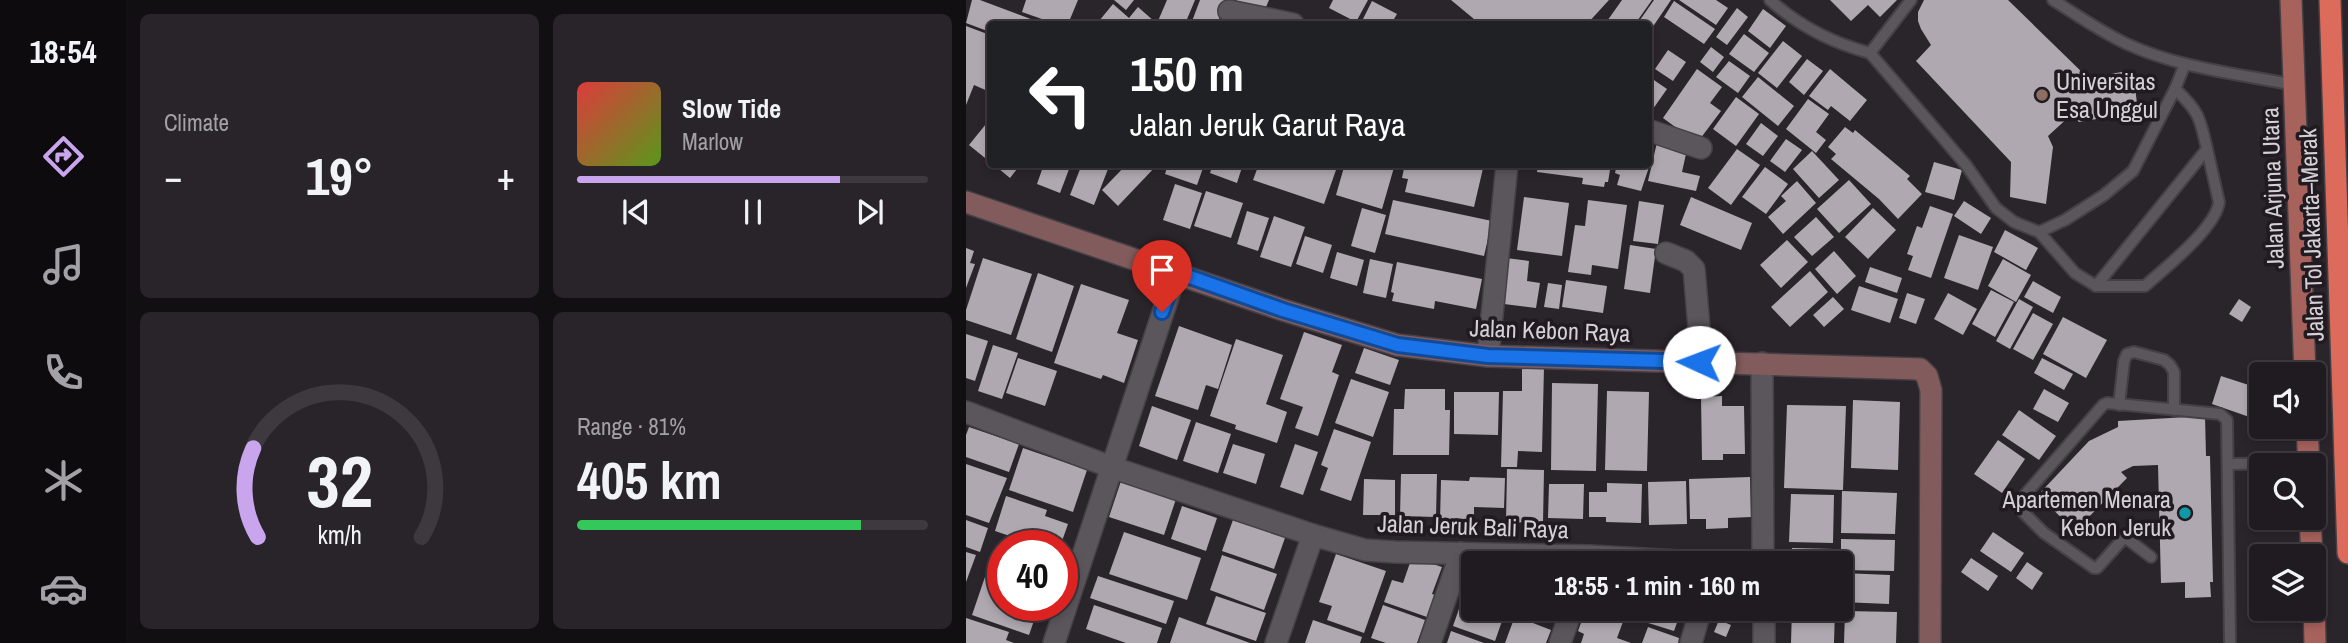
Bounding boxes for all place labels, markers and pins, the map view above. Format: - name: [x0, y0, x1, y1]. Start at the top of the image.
- place label: Universitas Esa Unggul: [2056, 65, 2158, 125]
- marker: Universitas Esa Unggul: [2034, 87, 2050, 103]
- pin: [1132, 240, 1192, 312]
- place label: Apartemen Menara Kebon Jeruk: [2002, 483, 2171, 543]
- marker: Apartemen Menara Kebon Jeruk: [2177, 505, 2193, 521]

